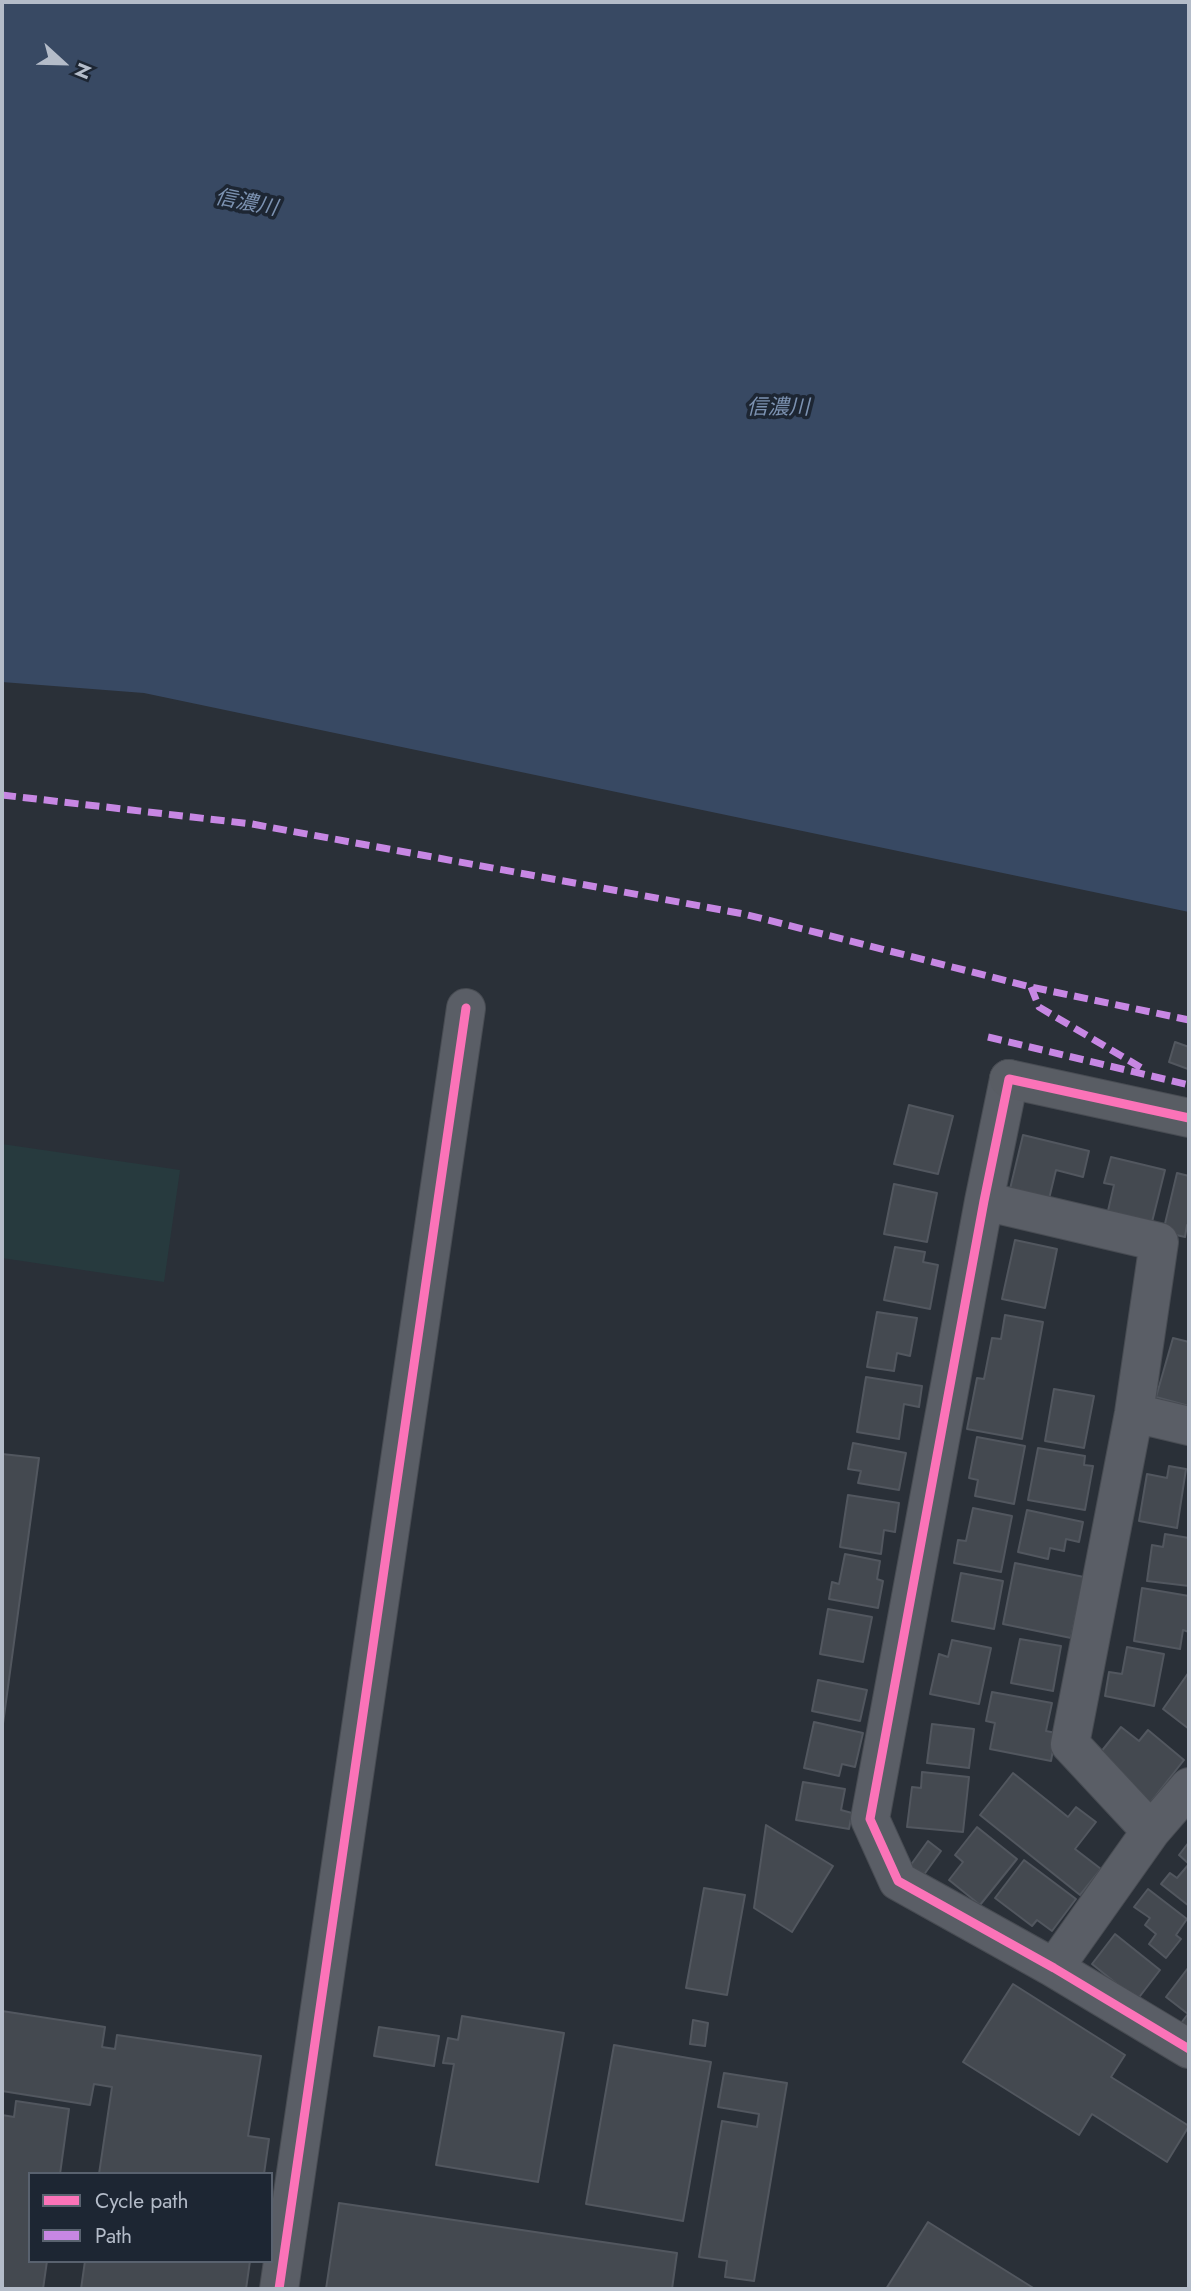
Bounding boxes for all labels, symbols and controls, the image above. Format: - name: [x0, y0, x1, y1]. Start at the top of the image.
- north arrow: [28, 28, 98, 98]
- text: N: [68, 59, 98, 83]
- water label: 信濃川: [213, 186, 279, 222]
- water label: 信濃川: [747, 396, 809, 422]
- legend: [28, 2172, 273, 2263]
- text: Cycle path: [95, 2186, 188, 2216]
- text: Path: [95, 2221, 132, 2251]

